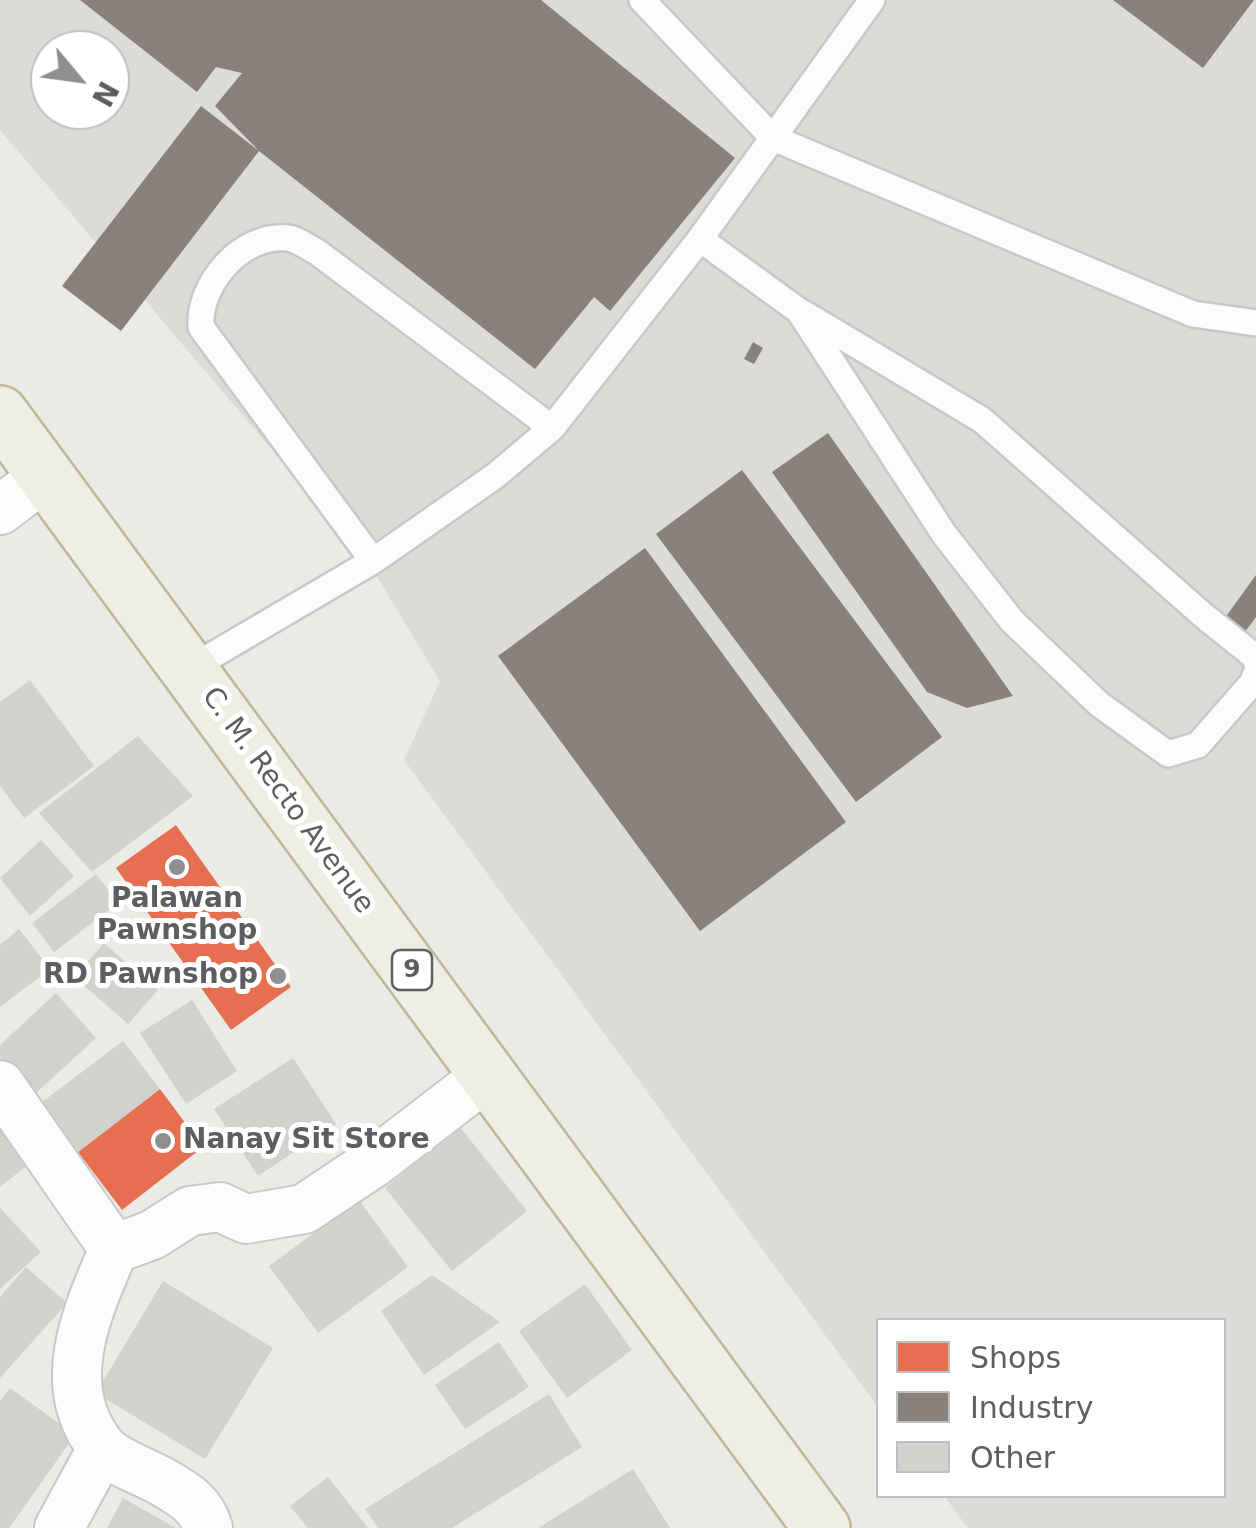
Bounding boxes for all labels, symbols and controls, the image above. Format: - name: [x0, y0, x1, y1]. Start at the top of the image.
- north arrow: [30, 30, 130, 130]
- text: N: [85, 76, 125, 112]
- street label: C. M. Recto Avenue: [194, 681, 380, 921]
- marker: Palawan Pawnshop: [166, 856, 188, 878]
- place label: Palawan Pawnshop: [97, 883, 257, 949]
- road number: 9: [392, 950, 432, 990]
- place label: RD Pawnshop: [43, 959, 258, 993]
- marker: RD Pawnshop: [267, 965, 289, 987]
- place label: Nanay Sit Store: [183, 1124, 430, 1158]
- marker: Nanay Sit Store: [152, 1130, 174, 1152]
- legend: [876, 1318, 1226, 1498]
- text: Shops: [970, 1340, 1061, 1375]
- text: Industry: [970, 1390, 1093, 1425]
- text: Other: [970, 1440, 1055, 1475]

